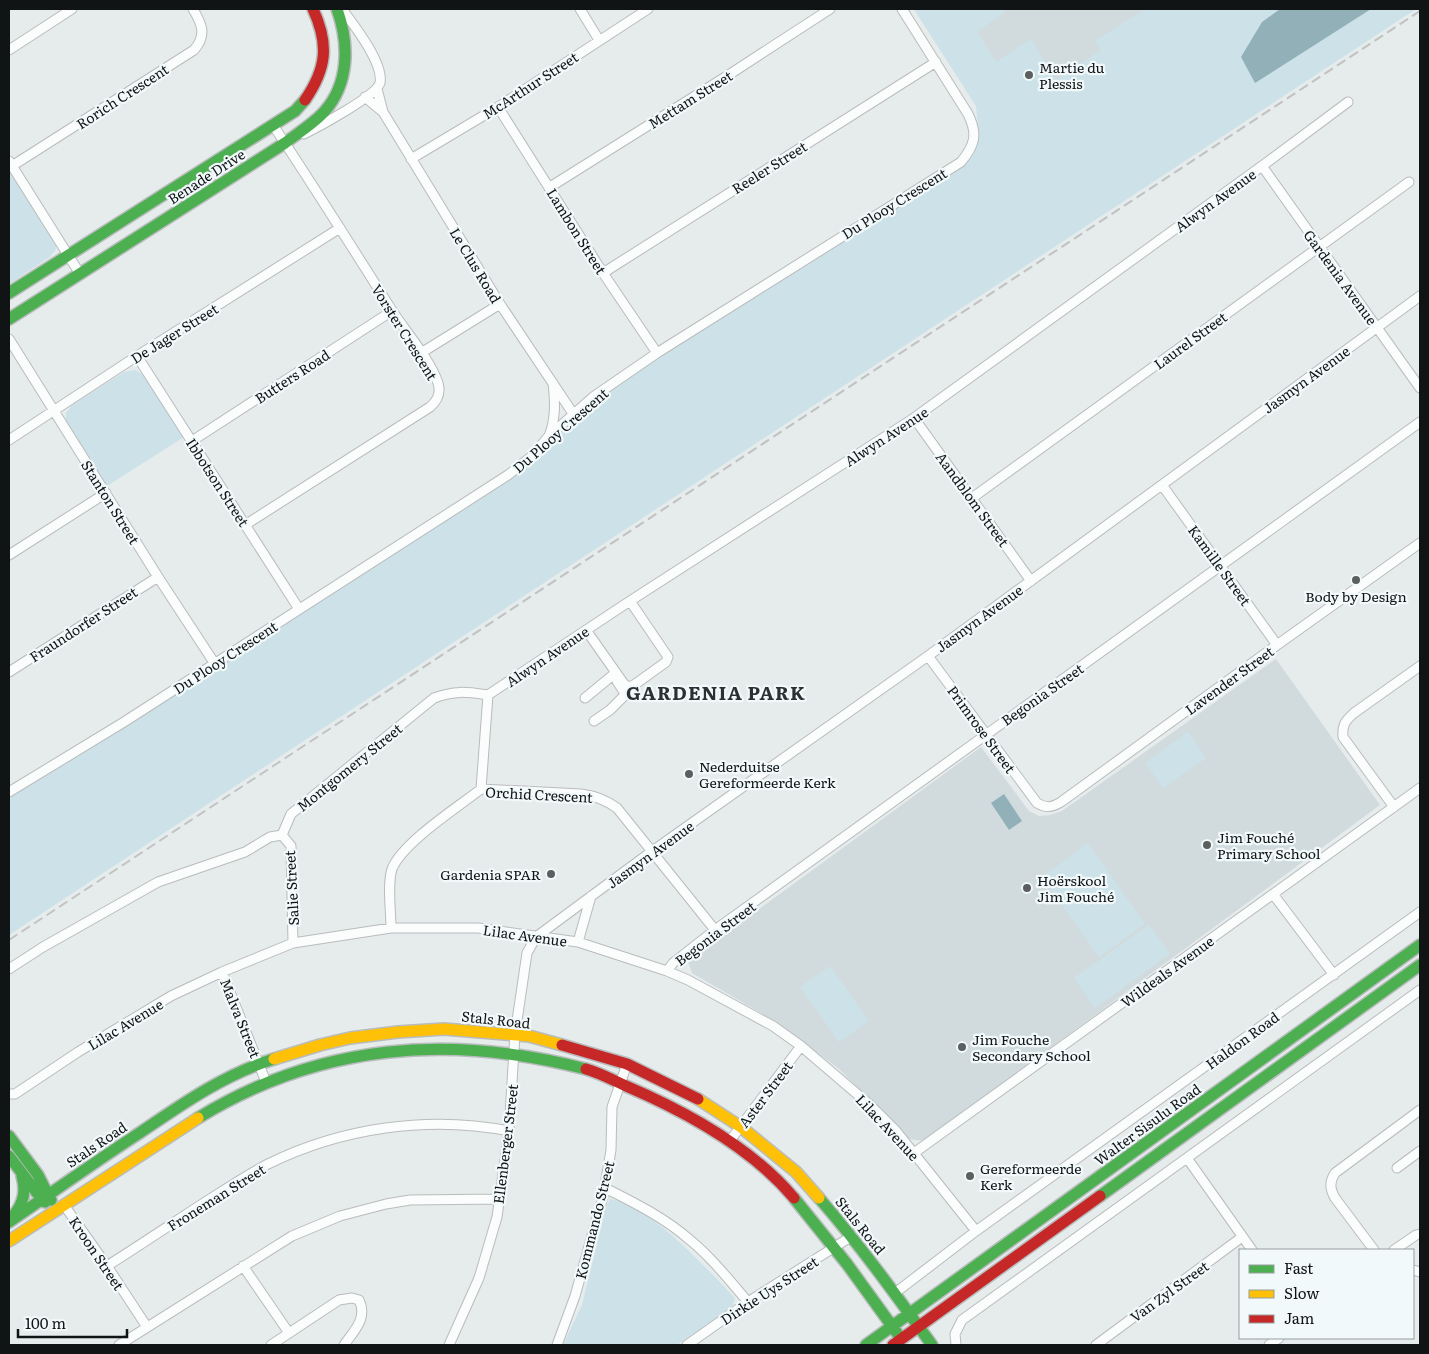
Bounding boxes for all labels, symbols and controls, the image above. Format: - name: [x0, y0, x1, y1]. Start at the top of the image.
- street label: McArthur Street: [478, 46, 582, 123]
- place label: Martie du Plessis: [1039, 57, 1105, 93]
- street label: Rorich Crescent: [72, 58, 172, 133]
- street label: Mettam Street: [644, 65, 736, 133]
- marker: Martie du Plessis: [1023, 69, 1035, 81]
- street label: Reeler Street: [728, 136, 811, 198]
- street label: Benade Drive: [163, 144, 249, 208]
- street label: Du Plooy Crescent: [838, 162, 951, 243]
- street label: Alwyn Avenue: [1170, 164, 1260, 236]
- street label: Lambon Street: [543, 184, 612, 278]
- street label: Le Clus Road: [446, 223, 507, 307]
- street label: Gardenia Avenue: [1300, 225, 1382, 329]
- street label: Vorster Crescent: [367, 280, 443, 384]
- street label: De Jager Street: [126, 298, 222, 368]
- street label: Laurel Street: [1149, 306, 1231, 373]
- street label: Jasmyn Avenue: [1258, 341, 1354, 417]
- street label: Butters Road: [251, 344, 334, 408]
- street label: Du Plooy Crescent: [508, 383, 612, 477]
- street label: Alwyn Avenue: [840, 401, 932, 471]
- street label: Ibbotson Street: [182, 434, 254, 531]
- street label: Aandblom Street: [932, 447, 1014, 551]
- street label: Stanton Street: [77, 456, 145, 548]
- street label: Kamille Street: [1184, 521, 1256, 610]
- marker: Body by Design: [1350, 574, 1362, 586]
- street label: Jasmyn Avenue: [931, 580, 1027, 656]
- street label: Fraundorfer Street: [25, 581, 141, 666]
- place label: Body by Design: [1305, 586, 1407, 606]
- street label: Du Plooy Crescent: [169, 616, 281, 698]
- street label: Alwyn Avenue: [502, 621, 592, 691]
- street label: Lavender Street: [1181, 641, 1278, 719]
- street label: Begonia Street: [997, 658, 1088, 730]
- district label: GARDENIA PARK: [626, 678, 806, 706]
- street label: Primrose Street: [943, 681, 1021, 777]
- street label: Montgomery Street: [292, 718, 406, 816]
- place label: Nederduitse Gereformeerde Kerk: [699, 756, 836, 792]
- marker: Nederduitse Gereformeerde Kerk: [683, 768, 695, 780]
- street label: Orchid Crescent: [485, 781, 594, 807]
- street label: Jasmyn Avenue: [602, 816, 698, 892]
- place label: Jim Fouché Primary School: [1217, 827, 1321, 863]
- marker: Jim Fouché Primary School: [1201, 839, 1213, 851]
- street label: Salie Street: [279, 850, 303, 926]
- place label: Gardenia SPAR: [440, 864, 541, 884]
- marker: Gardenia SPAR: [545, 868, 557, 880]
- place label: Hoërskool Jim Fouché: [1037, 870, 1114, 906]
- marker: Hoërskool Jim Fouché: [1021, 882, 1033, 894]
- street label: Begonia Street: [670, 896, 760, 970]
- street label: Lilac Avenue: [482, 919, 568, 951]
- street label: Wildeals Avenue: [1116, 930, 1218, 1012]
- street label: Malva Street: [216, 975, 266, 1061]
- street label: Lilac Avenue: [84, 994, 166, 1054]
- street label: Stals Road: [461, 1005, 532, 1033]
- street label: Haldon Road: [1201, 1006, 1283, 1073]
- place label: Jim Fouche Secondary School: [972, 1029, 1091, 1065]
- marker: Jim Fouche Secondary School: [956, 1041, 968, 1053]
- street label: Aster Street: [733, 1056, 797, 1131]
- street label: Walter Sisulu Road: [1090, 1078, 1205, 1170]
- street label: Ellenberger Street: [488, 1083, 522, 1205]
- street label: Lilac Avenue: [852, 1089, 924, 1165]
- street label: Stals Road: [62, 1116, 131, 1172]
- street label: Kommando Street: [570, 1158, 618, 1281]
- place label: Gereformeerde Kerk: [980, 1158, 1081, 1194]
- street label: Froneman Street: [163, 1159, 269, 1235]
- marker: Gereformeerde Kerk: [964, 1170, 976, 1182]
- street label: Stals Road: [831, 1192, 891, 1258]
- street label: Kroon Street: [65, 1212, 129, 1294]
- legend: [1239, 1249, 1414, 1339]
- street label: Dirkie Uys Street: [716, 1251, 822, 1329]
- street label: Van Zyl Street: [1126, 1255, 1213, 1326]
- text: Fast: [1284, 1256, 1313, 1279]
- text: Slow: [1284, 1281, 1319, 1304]
- scale bar: [18, 1306, 126, 1338]
- text: Jam: [1284, 1306, 1315, 1329]
- text: 100 m: [25, 1311, 66, 1334]

